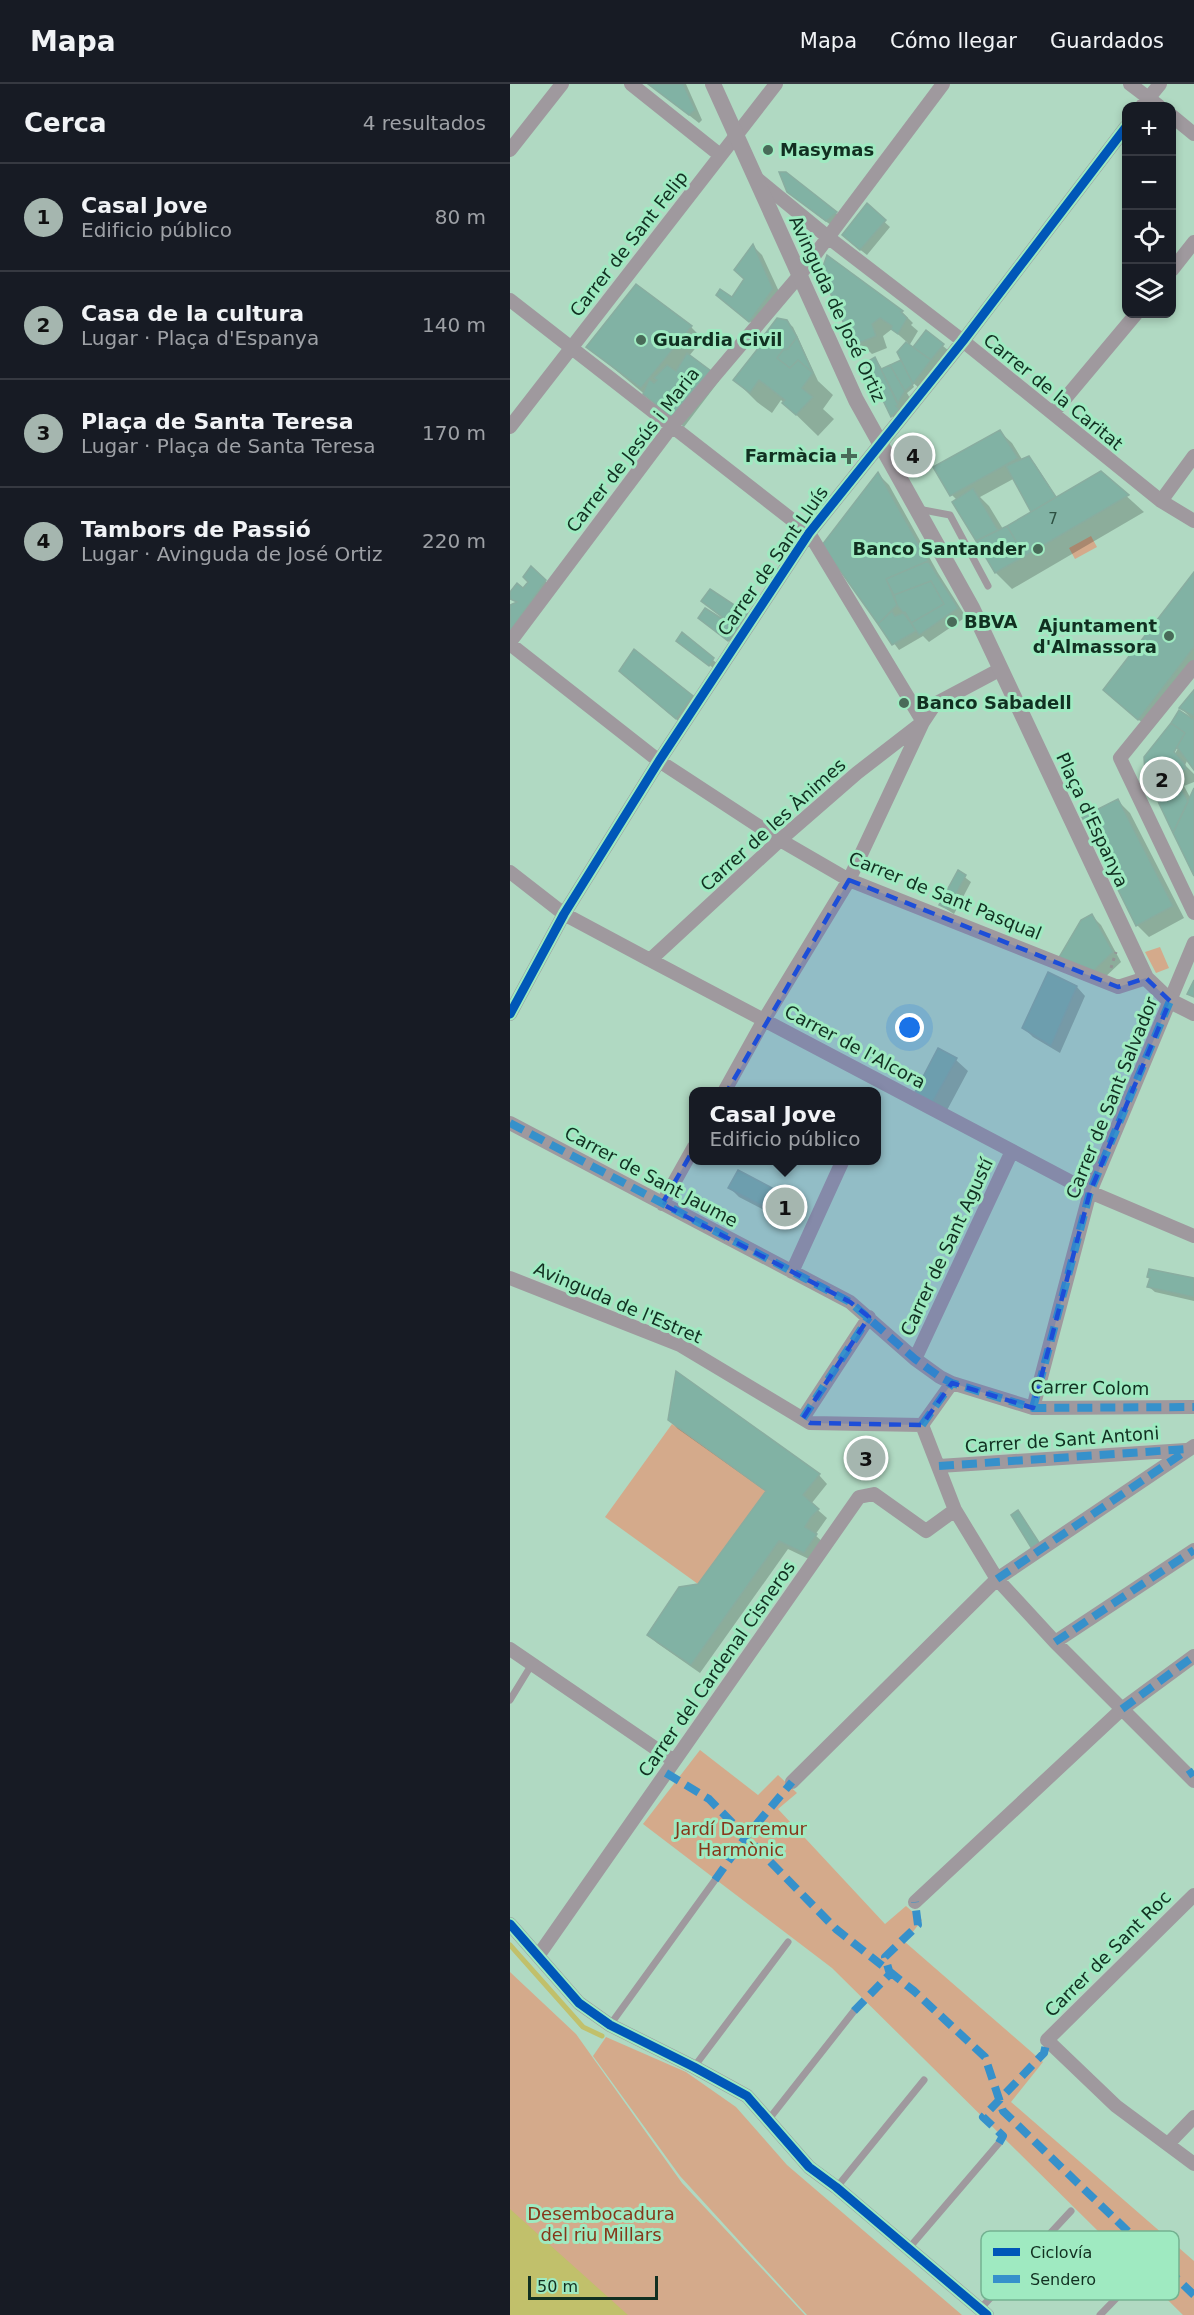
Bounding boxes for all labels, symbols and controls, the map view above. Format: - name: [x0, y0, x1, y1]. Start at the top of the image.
- text: Mapa: [30, 25, 116, 58]
- text: Mapa: [800, 29, 857, 53]
- text: Cómo llegar: [890, 29, 1017, 53]
- text: Guardados: [1050, 29, 1164, 53]
- map controls: [1122, 102, 1176, 318]
- button: +: [1122, 102, 1176, 156]
- text: Cerca: [24, 108, 107, 138]
- text: 4 resultados: [363, 111, 486, 135]
- place label: Masymas: [780, 139, 874, 160]
- marker: Masymas: [761, 143, 775, 157]
- button: −: [1122, 156, 1176, 210]
- street label: Carrer de Sant Felip: [565, 167, 692, 321]
- text: Casal Jove: [81, 193, 208, 218]
- text: 1: [37, 205, 50, 229]
- text: 80 m: [435, 205, 486, 229]
- button: locate: [1122, 210, 1176, 264]
- street label: Avinguda de José Ortiz: [785, 212, 890, 405]
- text: Edificio público: [81, 218, 232, 242]
- button: layers: [1122, 264, 1176, 318]
- text: Casa de la cultura: [81, 301, 304, 326]
- text: 2: [37, 313, 50, 337]
- text: 140 m: [422, 313, 486, 337]
- text: Lugar · Plaça d'Espanya: [81, 326, 319, 350]
- place label: Guardia Civil: [653, 329, 783, 350]
- street label: Carrer de la Caritat: [979, 329, 1127, 454]
- marker: Guardia Civil: [634, 333, 648, 347]
- street label: Carrer de Jesús i Maria: [562, 363, 703, 536]
- text: Plaça de Santa Teresa: [81, 409, 353, 434]
- text: 3: [37, 421, 50, 445]
- text: 170 m: [422, 421, 486, 445]
- pin: 4: [894, 432, 932, 478]
- text: Lugar · Plaça de Santa Teresa: [81, 434, 376, 458]
- place label: Farmàcia: [745, 445, 837, 466]
- marker: Farmàcia: [842, 449, 856, 463]
- street label: Carrer de Sant Lluís: [713, 482, 832, 639]
- house number: 7: [1048, 510, 1058, 528]
- text: Tambors de Passió: [81, 517, 311, 542]
- text: 4: [37, 529, 50, 553]
- text: 220 m: [422, 529, 486, 553]
- place label: Banco Santander: [853, 538, 1026, 559]
- text: Lugar · Avinguda de José Ortiz: [81, 542, 382, 566]
- marker: Banco Santander: [1031, 542, 1045, 556]
- place label: BBVA: [964, 611, 1017, 632]
- marker: BBVA: [945, 615, 959, 629]
- place label: Ajuntament d'Almassora: [1033, 615, 1157, 657]
- marker: Ajuntament d'Almassora: [1162, 629, 1176, 643]
- place label: Banco Sabadell: [916, 692, 1072, 713]
- marker: Banco Sabadell: [897, 696, 911, 710]
- street label: Plaça d'Espanya: [1052, 749, 1133, 890]
- street label: Carrer de les Ànimes: [696, 754, 850, 895]
- pin: 2: [1142, 756, 1182, 802]
- street label: Carrer de Sant Pasqual: [846, 847, 1045, 944]
- street label: Carrer de Sant Salvador: [1061, 993, 1162, 1202]
- street label: Carrer de l'Alcora: [781, 1001, 929, 1093]
- your location: [895, 1013, 924, 1042]
- popup: [689, 1087, 881, 1165]
- text: Casal Jove: [709, 1102, 836, 1127]
- street label: Carrer de Sant Jaume: [561, 1122, 741, 1231]
- text: Edificio público: [709, 1127, 861, 1151]
- street label: Carrer de Sant Agustí: [896, 1154, 997, 1339]
- pin: 1: [766, 1184, 804, 1230]
- street label: Avinguda de l'Estret: [531, 1258, 705, 1347]
- street label: Carrer Colom: [1030, 1376, 1150, 1399]
- street label: Carrer de Sant Antoni: [964, 1422, 1160, 1457]
- pin: 3: [846, 1436, 886, 1480]
- street label: Carrer del Cardenal Cisneros: [634, 1557, 799, 1781]
- park label: Jardí Darremur Harmònic: [674, 1818, 808, 1860]
- street label: Carrer de Sant Roc: [1040, 1886, 1175, 2021]
- park label: Desembocadura del riu Millars: [527, 2203, 675, 2245]
- legend: [981, 2231, 1179, 2300]
- text: Ciclovía: [1030, 2243, 1092, 2262]
- text: Sendero: [1030, 2270, 1096, 2289]
- scale bar: [528, 2273, 658, 2300]
- text: 50 m: [537, 2277, 578, 2296]

